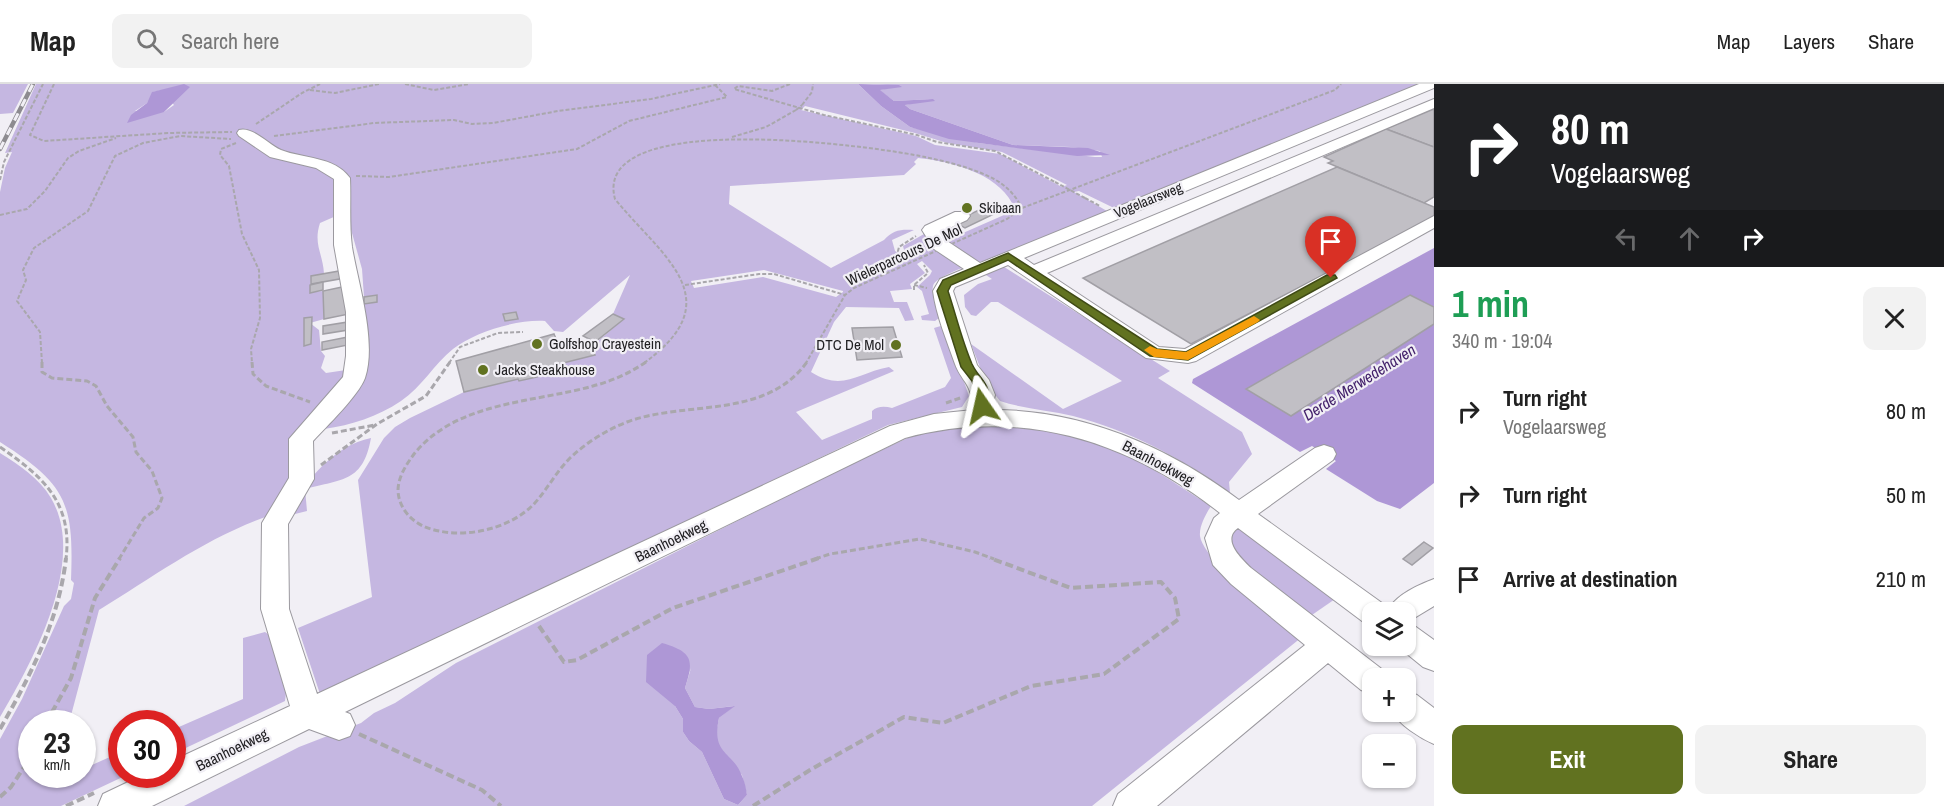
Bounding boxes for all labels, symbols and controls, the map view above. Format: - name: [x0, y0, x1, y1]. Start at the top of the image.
- search box: [112, 14, 532, 68]
- text: Map: [30, 22, 76, 60]
- icon: search: [133, 25, 166, 58]
- text: Search here: [181, 26, 279, 56]
- text: Map: [1717, 27, 1750, 56]
- text: Layers: [1783, 27, 1835, 56]
- text: Share: [1868, 27, 1914, 56]
- text: 80 m: [1551, 101, 1630, 157]
- icon: right: [1452, 108, 1530, 186]
- text: Vogelaarsweg: [1551, 155, 1690, 191]
- street label: Vogelaarsweg: [1111, 178, 1185, 222]
- place label: Skibaan: [979, 199, 1021, 217]
- marker: Skibaan: [960, 201, 974, 215]
- pin: [1305, 216, 1356, 278]
- street label: Wielerparcours De Mol: [842, 218, 965, 291]
- icon: left: [1610, 222, 1643, 255]
- icon: ahead: [1673, 222, 1706, 255]
- icon: right: [1736, 222, 1769, 255]
- icon: arrive: [1314, 225, 1347, 258]
- text: 1 min: [1452, 280, 1529, 328]
- button: close: [1863, 287, 1926, 350]
- text: 340 m · 19:04: [1452, 327, 1552, 354]
- place label: Golfshop Crayestein: [549, 333, 661, 354]
- place label: DTC De Mol: [816, 334, 884, 355]
- marker: Golfshop Crayestein: [530, 337, 544, 351]
- marker: DTC De Mol: [889, 338, 903, 352]
- water label: Derde Merwedehaven: [1298, 338, 1420, 426]
- place label: Jacks Steakhouse: [495, 359, 595, 380]
- marker: Jacks Steakhouse: [476, 363, 490, 377]
- position arrow: [950, 374, 1014, 438]
- text: Turn right: [1503, 383, 1587, 413]
- icon: right: [1452, 395, 1485, 428]
- text: 80 m: [1886, 396, 1926, 426]
- text: Vogelaarsweg: [1503, 413, 1606, 440]
- street label: Baanhoekweg: [1119, 435, 1198, 490]
- icon: right: [1452, 479, 1485, 512]
- text: Turn right: [1503, 480, 1587, 510]
- text: 50 m: [1886, 480, 1926, 510]
- street label: Baanhoekweg: [631, 514, 711, 567]
- icon: arrive: [1452, 563, 1485, 596]
- text: Arrive at destination: [1503, 564, 1677, 594]
- text: 210 m: [1876, 564, 1926, 594]
- map controls: [1362, 602, 1416, 788]
- button: layers: [1362, 602, 1416, 656]
- button: +: [1362, 668, 1416, 722]
- speed limit sign: 30: [108, 710, 186, 788]
- text: 23: [43, 722, 71, 762]
- street label: Baanhoekweg: [192, 723, 272, 776]
- button: Exit: [1452, 725, 1683, 794]
- button: Share: [1695, 725, 1926, 794]
- button: −: [1362, 734, 1416, 788]
- text: km/h: [44, 754, 70, 775]

